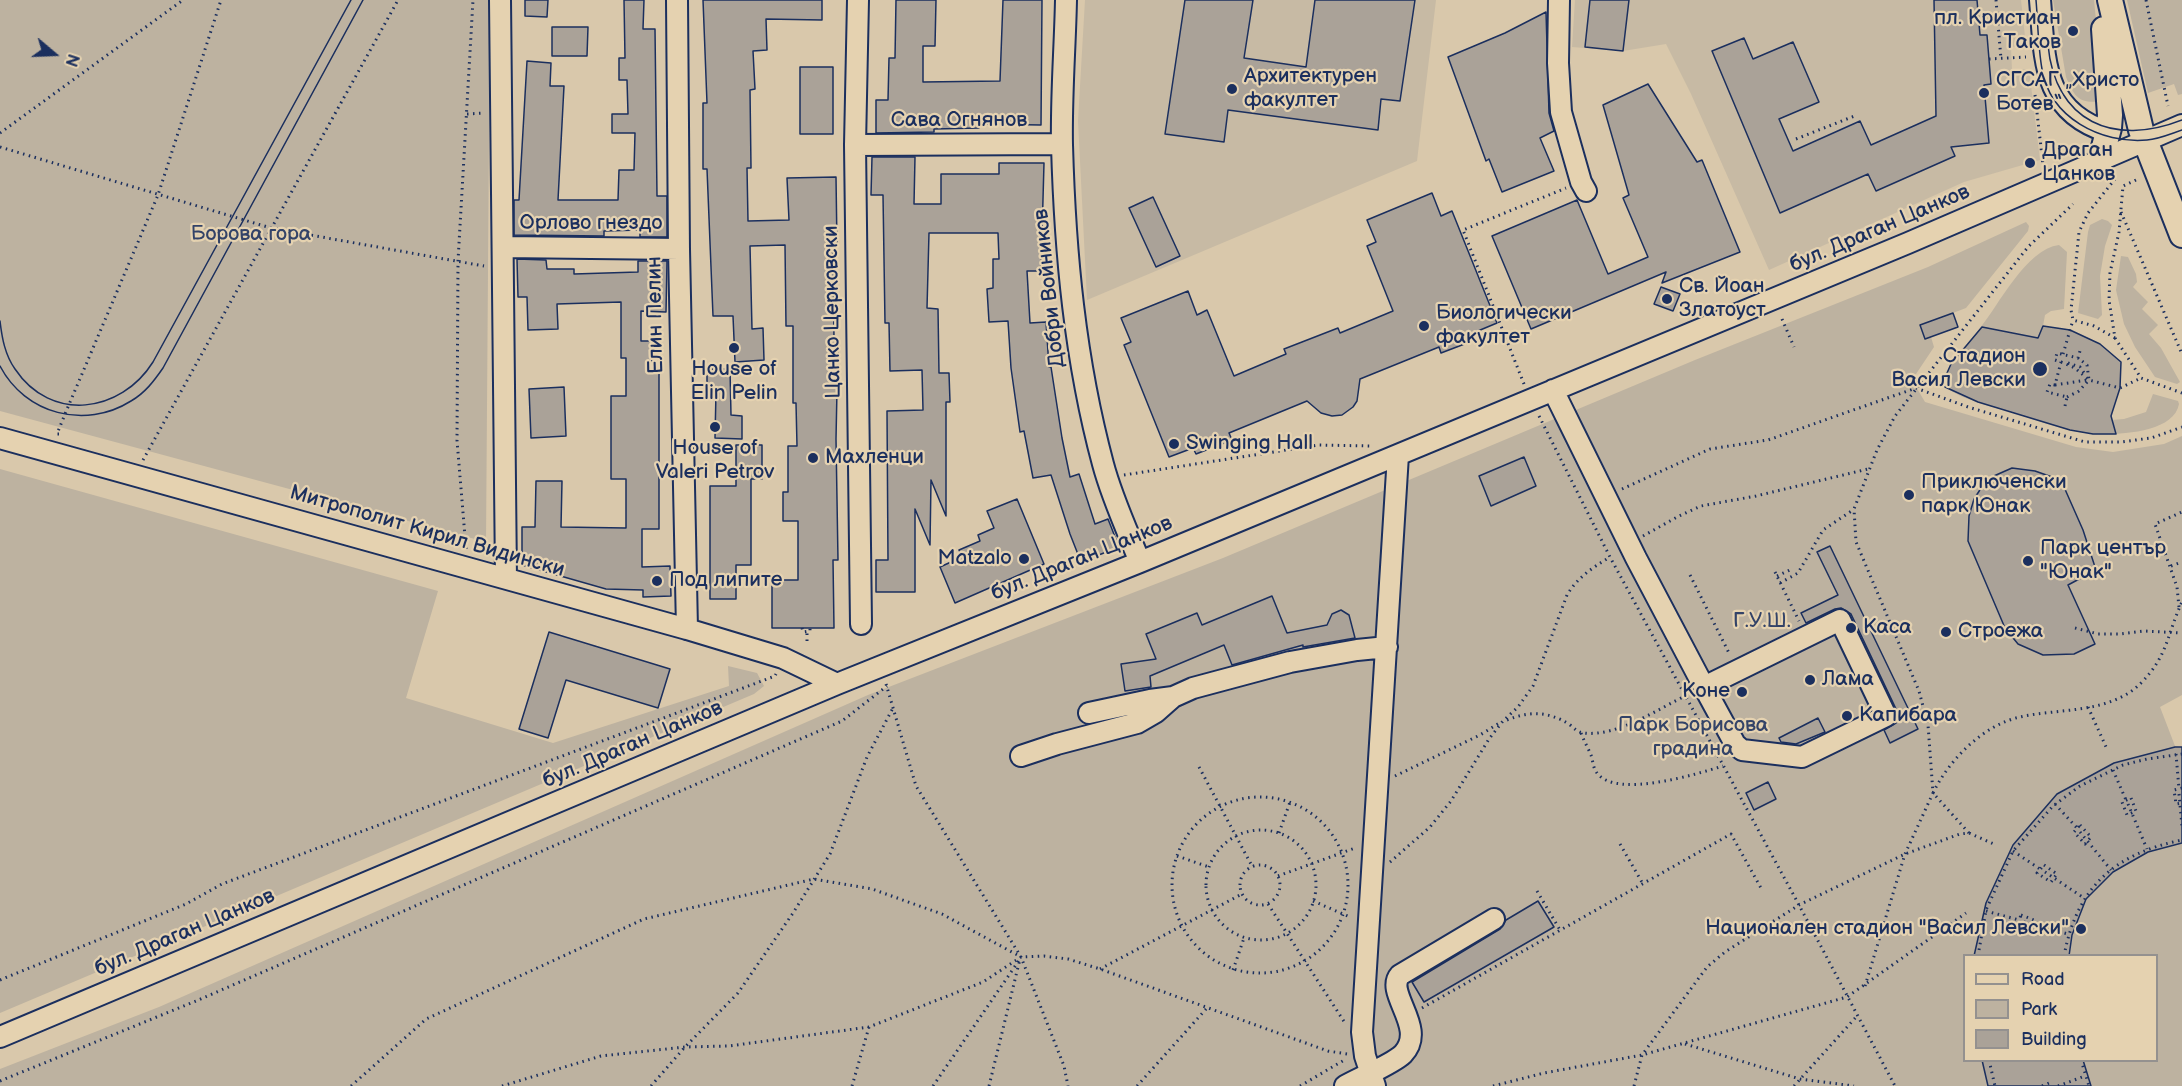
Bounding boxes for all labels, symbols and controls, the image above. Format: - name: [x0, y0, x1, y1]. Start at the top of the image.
- place label: пл. Кристиан Таков: [1934, 6, 2061, 56]
- north arrow: [24, 24, 84, 84]
- marker: пл. Кристиан Таков: [2066, 24, 2080, 38]
- text: N: [61, 51, 82, 69]
- place label: Архитектурен факултет: [1244, 64, 1377, 114]
- place label: СГСАГ „Христо Ботев“: [1996, 68, 2139, 118]
- marker: Архитектурен факултет: [1225, 82, 1239, 96]
- marker: СГСАГ „Христо Ботев“: [1977, 86, 1991, 100]
- street label: Сава Огнянов: [891, 108, 1027, 134]
- place label: Драган Цанков: [2042, 138, 2115, 188]
- marker: Драган Цанков: [2023, 156, 2037, 170]
- street label: бул. Драган Цанков: [1786, 180, 1974, 278]
- street label: Добри Войников: [1029, 208, 1071, 368]
- street label: Орлово гнездо: [520, 211, 662, 237]
- park label: Борова гора: [191, 222, 311, 248]
- street label: Цанко Церковски: [819, 225, 847, 399]
- street label: Елин Пелин: [642, 256, 670, 374]
- place label: Св. Йоан Златоуст: [1679, 274, 1766, 324]
- marker: Св. Йоан Златоуст: [1660, 292, 1674, 306]
- place label: Биологически факултет: [1436, 301, 1572, 351]
- marker: Биологически факултет: [1417, 319, 1431, 333]
- marker: House of Elin Pelin: [727, 341, 741, 355]
- place label: Стадион Васил Левски: [1891, 344, 2026, 394]
- place label: House of Elin Pelin: [690, 357, 778, 407]
- marker: Стадион Васил Левски: [2031, 360, 2049, 378]
- marker: House of Valeri Petrov: [708, 420, 722, 434]
- place label: Swinging Hall: [1186, 431, 1313, 457]
- place label: House of Valeri Petrov: [656, 436, 774, 486]
- marker: Swinging Hall: [1167, 437, 1181, 451]
- place label: Махленци: [825, 445, 924, 471]
- marker: Махленци: [806, 451, 820, 465]
- place label: Приключенски парк Юнак: [1921, 470, 2067, 520]
- street label: Митрополит Кирил Видински: [287, 481, 567, 583]
- marker: Приключенски парк Юнак: [1902, 488, 1916, 502]
- street label: бул. Драган Цанков: [988, 511, 1176, 607]
- place label: Парк център "Юнак": [2040, 536, 2166, 586]
- place label: Matzalo: [937, 546, 1012, 572]
- marker: Matzalo: [1017, 552, 1031, 566]
- marker: Парк център "Юнак": [2021, 554, 2035, 568]
- place label: Под липите: [669, 568, 783, 594]
- marker: Под липите: [650, 574, 664, 588]
- park label: Г.У.Ш.: [1733, 609, 1791, 635]
- place label: Каса: [1863, 615, 1912, 641]
- place label: Строежа: [1958, 619, 2043, 645]
- marker: Каса: [1844, 621, 1858, 635]
- marker: Строежа: [1939, 625, 1953, 639]
- place label: Лама: [1822, 667, 1874, 693]
- marker: Лама: [1803, 673, 1817, 687]
- place label: Коне: [1682, 679, 1730, 705]
- marker: Коне: [1735, 685, 1749, 699]
- street label: бул. Драган Цанков: [539, 696, 727, 794]
- place label: Капибара: [1859, 703, 1957, 729]
- marker: Капибара: [1840, 709, 1854, 723]
- park label: Парк Борисова градина: [1618, 713, 1768, 763]
- street label: бул. Драган Цанков: [91, 884, 279, 982]
- place label: Национален стадион "Васил Левски": [1705, 916, 2069, 942]
- marker: Национален стадион "Васил Левски": [2074, 922, 2088, 936]
- legend: [1963, 954, 2158, 1062]
- text: Road: [2021, 969, 2065, 990]
- text: Park: [2021, 999, 2057, 1020]
- text: Building: [2021, 1029, 2087, 1050]

